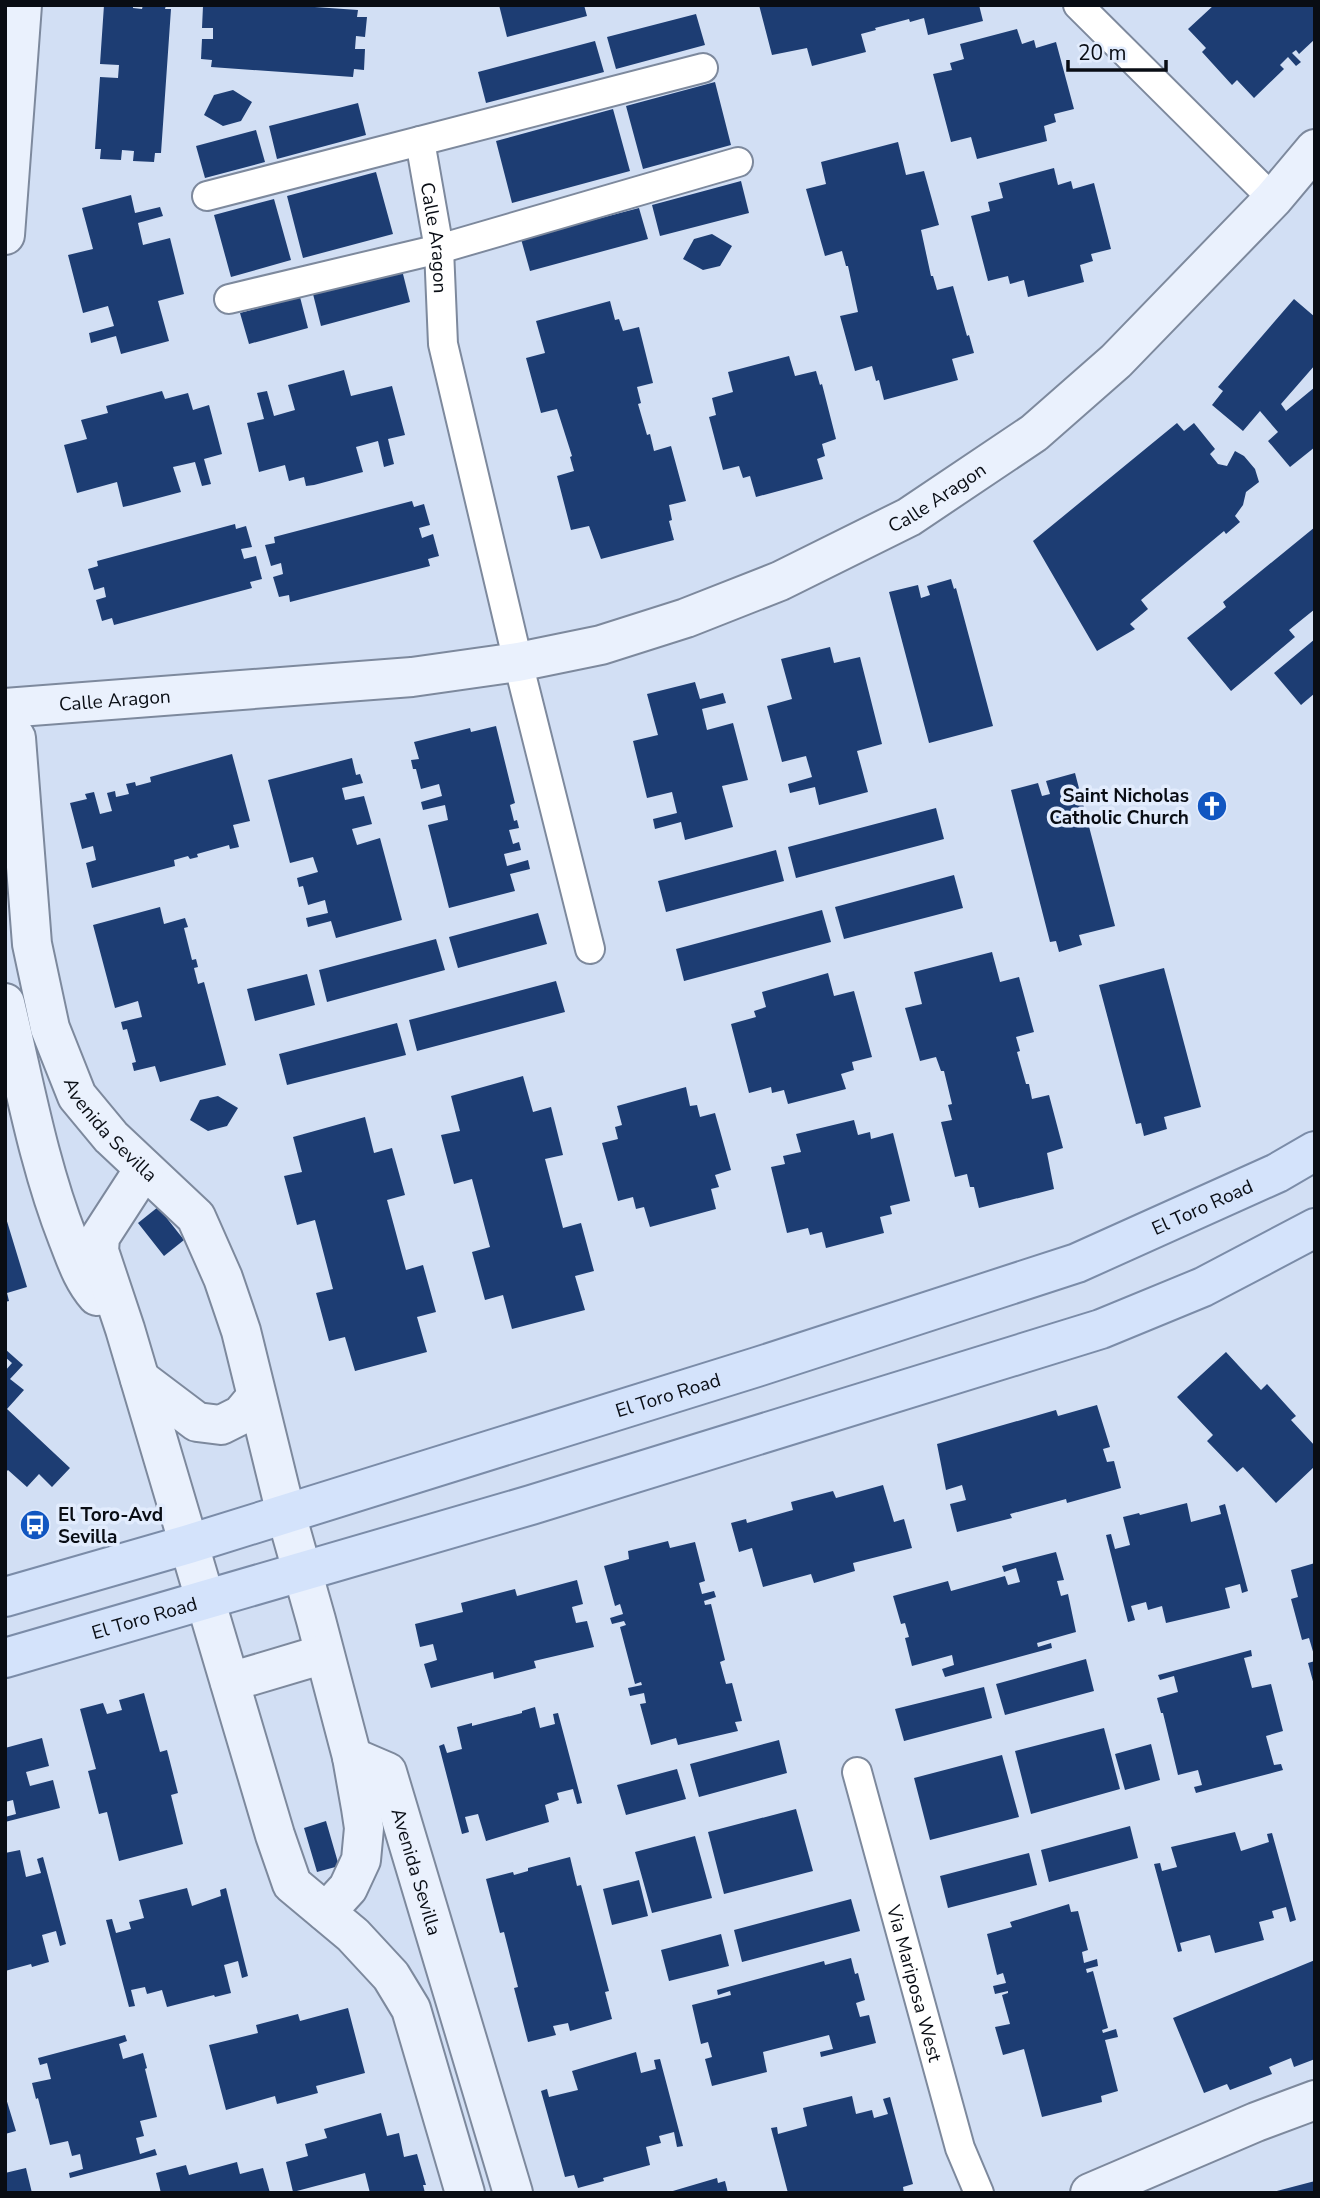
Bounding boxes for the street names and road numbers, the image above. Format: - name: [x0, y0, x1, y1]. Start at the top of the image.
- street label: Calle Aragon: [413, 180, 453, 294]
- street label: Calle Aragon: [884, 457, 991, 539]
- street label: Calle Aragon: [58, 683, 172, 718]
- street label: Avenida Sevilla: [57, 1074, 163, 1188]
- street label: El Toro Road: [1148, 1174, 1257, 1242]
- street label: El Toro Road: [612, 1367, 724, 1424]
- street label: El Toro Road: [89, 1591, 200, 1646]
- street label: Avenida Sevilla: [385, 1805, 447, 1939]
- street label: Via Mariposa West: [880, 1901, 948, 2065]

